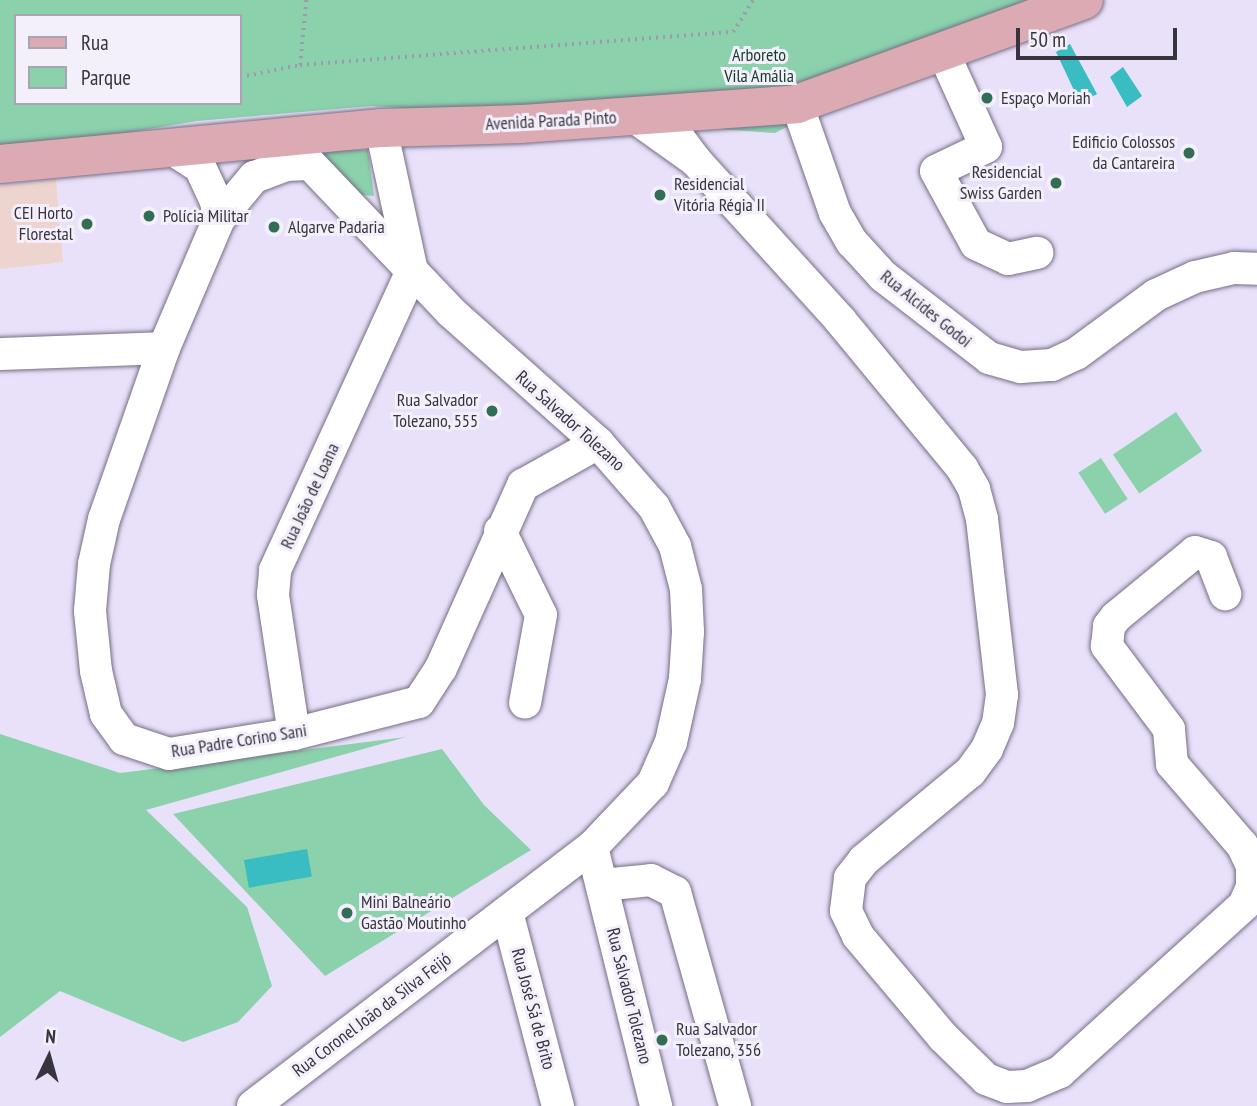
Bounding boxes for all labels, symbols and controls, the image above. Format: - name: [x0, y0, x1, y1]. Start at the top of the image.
- legend: [14, 14, 242, 105]
- scale bar: [1019, 14, 1180, 58]
- text: 50 m: [1029, 26, 1066, 53]
- text: Rua: [81, 29, 109, 56]
- park label: Arboreto Vila Amália: [724, 45, 794, 88]
- text: Parque: [81, 64, 131, 91]
- place label: Espaço Moriah: [1001, 87, 1091, 109]
- marker: Espaço Moriah: [979, 90, 995, 106]
- street label: Avenida Parada Pinto: [485, 107, 617, 135]
- place label: Edificio Colossos da Cantareira: [1072, 132, 1175, 174]
- marker: Edificio Colossos da Cantareira: [1181, 145, 1197, 161]
- place label: Residencial Swiss Garden: [960, 162, 1042, 204]
- place label: Residencial Vitória Régia II: [674, 174, 765, 216]
- marker: Residencial Swiss Garden: [1048, 175, 1064, 191]
- marker: Residencial Vitória Régia II: [652, 187, 668, 203]
- place label: CEI Horto Florestal: [14, 203, 73, 246]
- place label: Polícia Militar: [163, 205, 248, 227]
- marker: Polícia Militar: [141, 208, 157, 224]
- marker: CEI Horto Florestal: [79, 216, 95, 232]
- place label: Algarve Padaria: [288, 216, 385, 238]
- marker: Algarve Padaria: [266, 219, 282, 235]
- street label: Rua Alcides Godoi: [876, 265, 976, 353]
- street label: Rua Salvador Tolezano: [511, 366, 629, 476]
- place label: Rua Salvador Tolezano, 555: [392, 390, 478, 432]
- marker: Rua Salvador Tolezano, 555: [484, 403, 500, 419]
- street label: Rua João de Loana: [276, 440, 344, 552]
- street label: Rua Padre Corino Sani: [170, 720, 308, 762]
- place label: Mini Balneário Gastão Moutinho: [361, 892, 466, 934]
- marker: Mini Balneário Gastão Moutinho: [339, 905, 355, 921]
- street label: Rua Salvador Tolezano: [602, 926, 656, 1066]
- street label: Rua José Sá de Brito: [506, 946, 560, 1072]
- street label: Rua Coronel João da Silva Feijó: [288, 948, 456, 1082]
- place label: Rua Salvador Tolezano, 356: [676, 1019, 762, 1062]
- north arrow: [14, 1022, 84, 1092]
- text: N: [45, 1024, 57, 1048]
- marker: Rua Salvador Tolezano, 356: [654, 1032, 670, 1048]

